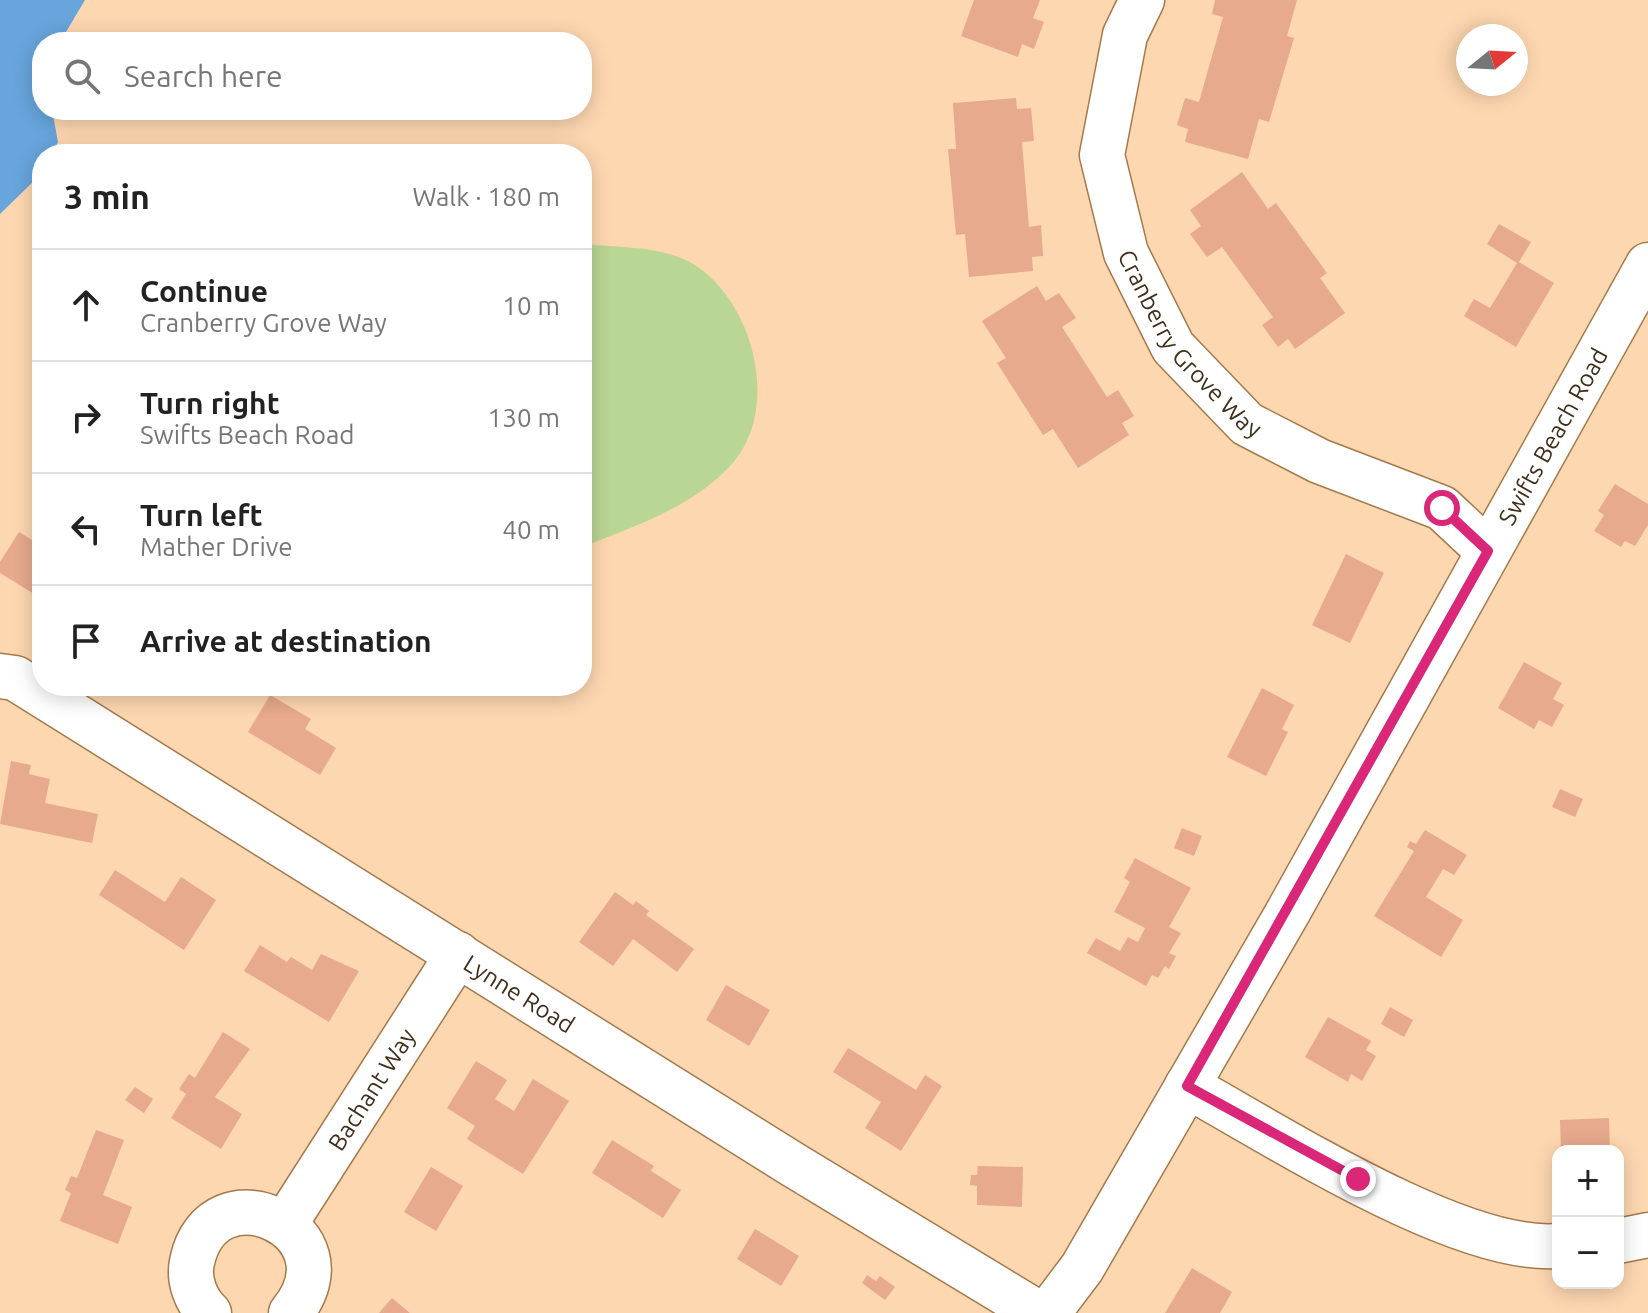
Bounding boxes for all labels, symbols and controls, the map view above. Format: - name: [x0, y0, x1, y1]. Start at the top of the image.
- north arrow: [1456, 24, 1528, 96]
- search box: [32, 32, 592, 120]
- icon: search: [60, 54, 104, 98]
- text: Search here: [124, 59, 283, 93]
- text: 3 min: [64, 177, 150, 215]
- text: Walk · 180 m: [412, 182, 560, 211]
- street label: Cranberry Grove Way: [1113, 245, 1266, 443]
- text: Continue: [140, 274, 268, 308]
- icon: ahead: [64, 283, 108, 327]
- text: 10 m: [502, 291, 560, 320]
- text: Cranberry Grove Way: [140, 308, 387, 337]
- street label: Swifts Beach Road: [1493, 343, 1613, 530]
- text: Turn right: [140, 386, 280, 420]
- icon: right: [64, 395, 108, 439]
- text: 130 m: [488, 403, 560, 432]
- text: Swifts Beach Road: [140, 420, 355, 449]
- route start: [1424, 490, 1460, 526]
- text: Turn left: [140, 498, 262, 532]
- icon: left: [64, 507, 108, 551]
- text: 40 m: [502, 515, 560, 544]
- text: Mather Drive: [140, 532, 293, 561]
- icon: arrive: [64, 619, 108, 663]
- text: Arrive at destination: [140, 624, 432, 658]
- street label: Lynne Road: [459, 949, 579, 1038]
- street label: Bachant Way: [322, 1023, 420, 1155]
- map controls: [1552, 1145, 1624, 1289]
- button: +: [1552, 1145, 1624, 1217]
- route end: [1340, 1161, 1376, 1197]
- button: −: [1552, 1217, 1624, 1289]

